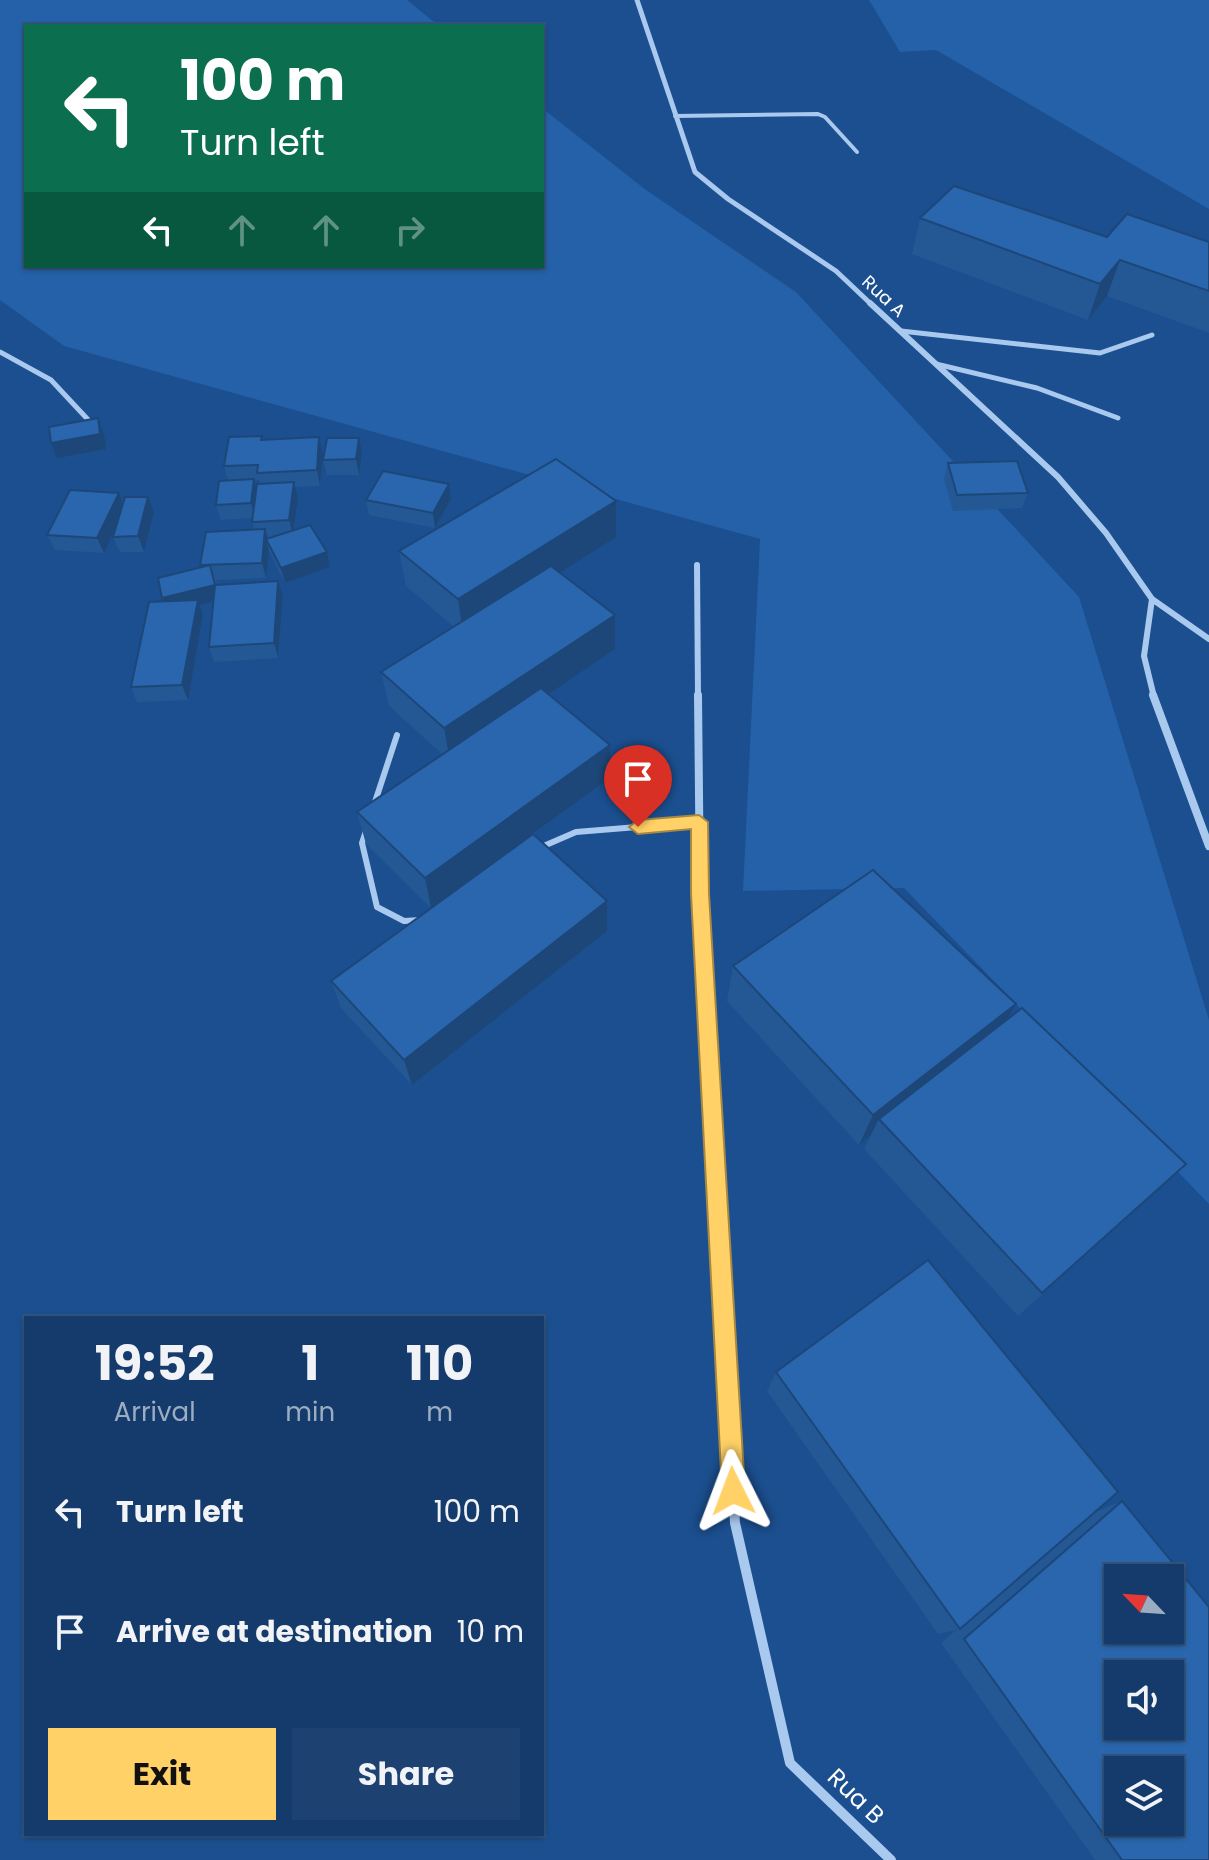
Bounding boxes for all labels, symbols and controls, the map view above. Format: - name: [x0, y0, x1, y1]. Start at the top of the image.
- text: 100 m: [180, 41, 345, 120]
- icon: left: [48, 56, 152, 160]
- text: Turn left: [180, 117, 325, 168]
- icon: left: [136, 208, 180, 252]
- icon: ahead: [220, 208, 264, 252]
- icon: ahead: [304, 208, 348, 252]
- icon: right: [388, 208, 432, 252]
- street label: Rua A: [857, 269, 911, 323]
- pin: [604, 745, 672, 827]
- icon: arrive: [616, 757, 660, 801]
- text: 19:52: [95, 1330, 215, 1397]
- text: 1: [301, 1330, 319, 1397]
- text: 110: [406, 1330, 473, 1397]
- text: Arrival: [114, 1394, 196, 1430]
- text: min: [285, 1394, 335, 1430]
- text: m: [426, 1394, 453, 1430]
- position arrow: [691, 1449, 775, 1533]
- icon: left: [48, 1490, 92, 1534]
- text: Turn left: [116, 1490, 244, 1533]
- text: 100 m: [434, 1490, 520, 1533]
- north arrow: [1104, 1564, 1184, 1644]
- map controls: [1104, 1564, 1184, 1836]
- icon: arrive: [48, 1610, 92, 1654]
- text: Arrive at destination: [116, 1610, 433, 1653]
- text: 10 m: [457, 1610, 524, 1653]
- button: sound: [1104, 1660, 1184, 1740]
- button: Exit: [48, 1728, 276, 1820]
- button: Share: [292, 1728, 520, 1820]
- button: layers: [1104, 1756, 1184, 1836]
- street label: Rua B: [820, 1761, 892, 1831]

